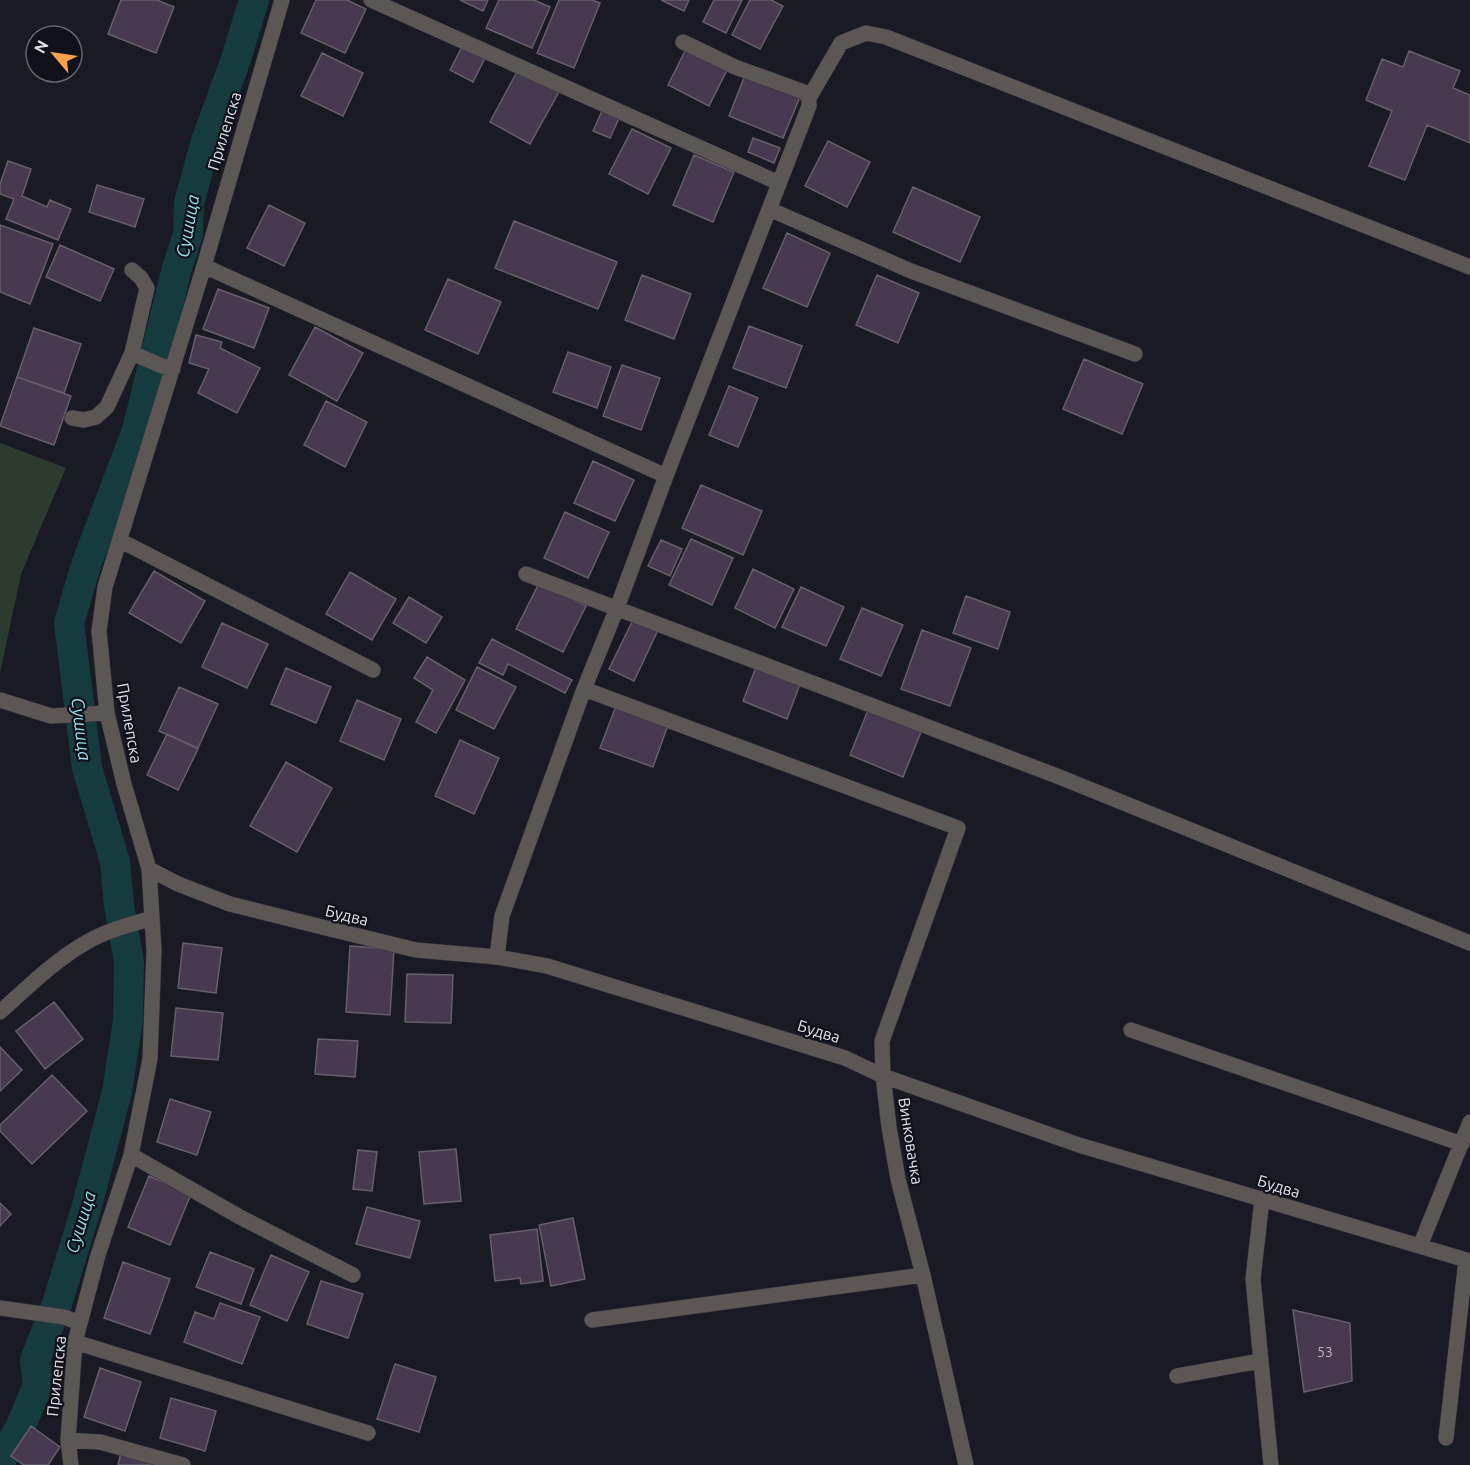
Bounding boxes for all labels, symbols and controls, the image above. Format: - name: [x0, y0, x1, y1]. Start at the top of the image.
- north arrow: [24, 24, 84, 84]
- text: N: [30, 37, 52, 56]
- street label: Прилепска: [204, 90, 244, 172]
- water label: Сушица: [172, 193, 202, 259]
- street label: Прилепска: [114, 681, 146, 765]
- water label: Сушица: [68, 696, 96, 762]
- street label: Будва: [324, 901, 370, 929]
- street label: Будва: [795, 1016, 843, 1046]
- street label: Винковачка: [895, 1096, 927, 1186]
- street label: Будва: [1255, 1171, 1303, 1201]
- water label: Сушица: [61, 1188, 99, 1255]
- street label: Прилепска: [43, 1335, 69, 1417]
- house number: 53: [1317, 1344, 1333, 1360]

